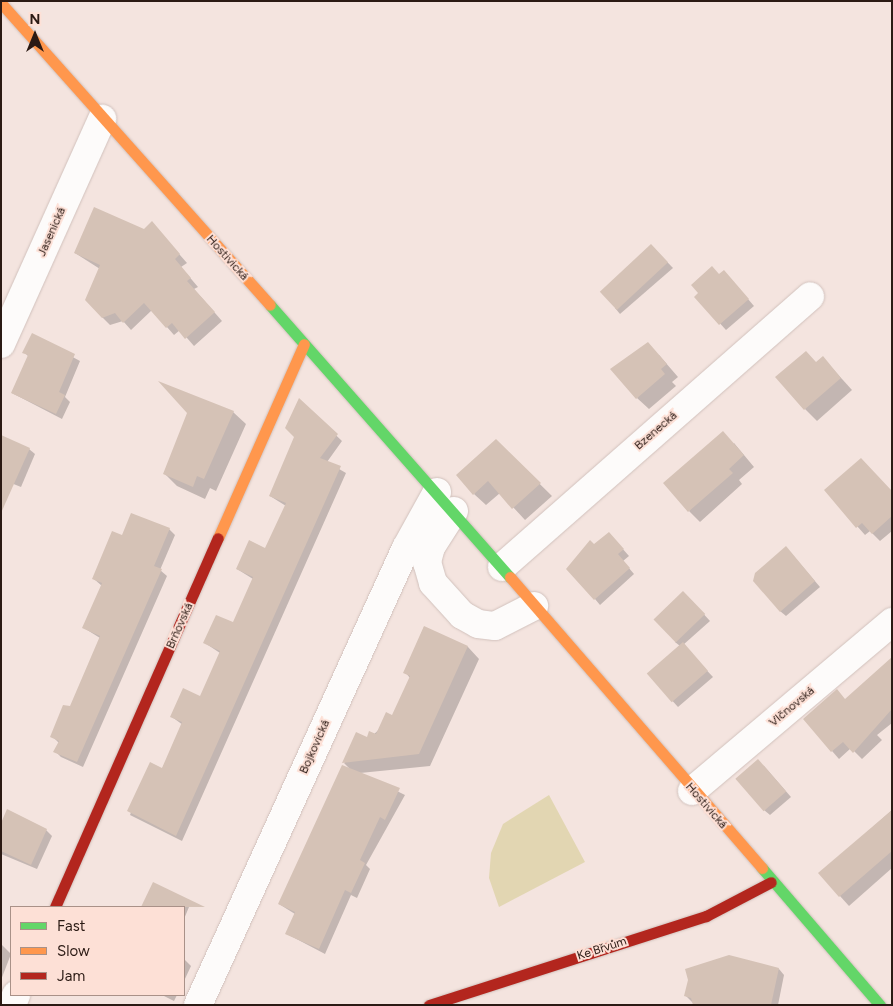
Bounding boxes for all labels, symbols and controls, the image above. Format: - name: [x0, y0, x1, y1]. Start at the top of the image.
- north arrow: [10, 10, 60, 60]
- text: N: [30, 11, 40, 28]
- street label: Jasenická: [35, 205, 69, 259]
- street label: Hostivická: [203, 232, 251, 284]
- street label: Bzenecká: [632, 409, 680, 453]
- street label: Brňovská: [164, 601, 196, 651]
- street label: Vlčnovská: [766, 684, 818, 730]
- street label: Bojkovická: [297, 718, 333, 776]
- street label: Hostivická: [682, 780, 730, 832]
- legend: [10, 906, 185, 996]
- text: Fast: [57, 917, 85, 935]
- street label: Ke Břvům: [575, 934, 629, 964]
- text: Slow: [57, 942, 90, 960]
- text: Jam: [57, 967, 85, 985]

